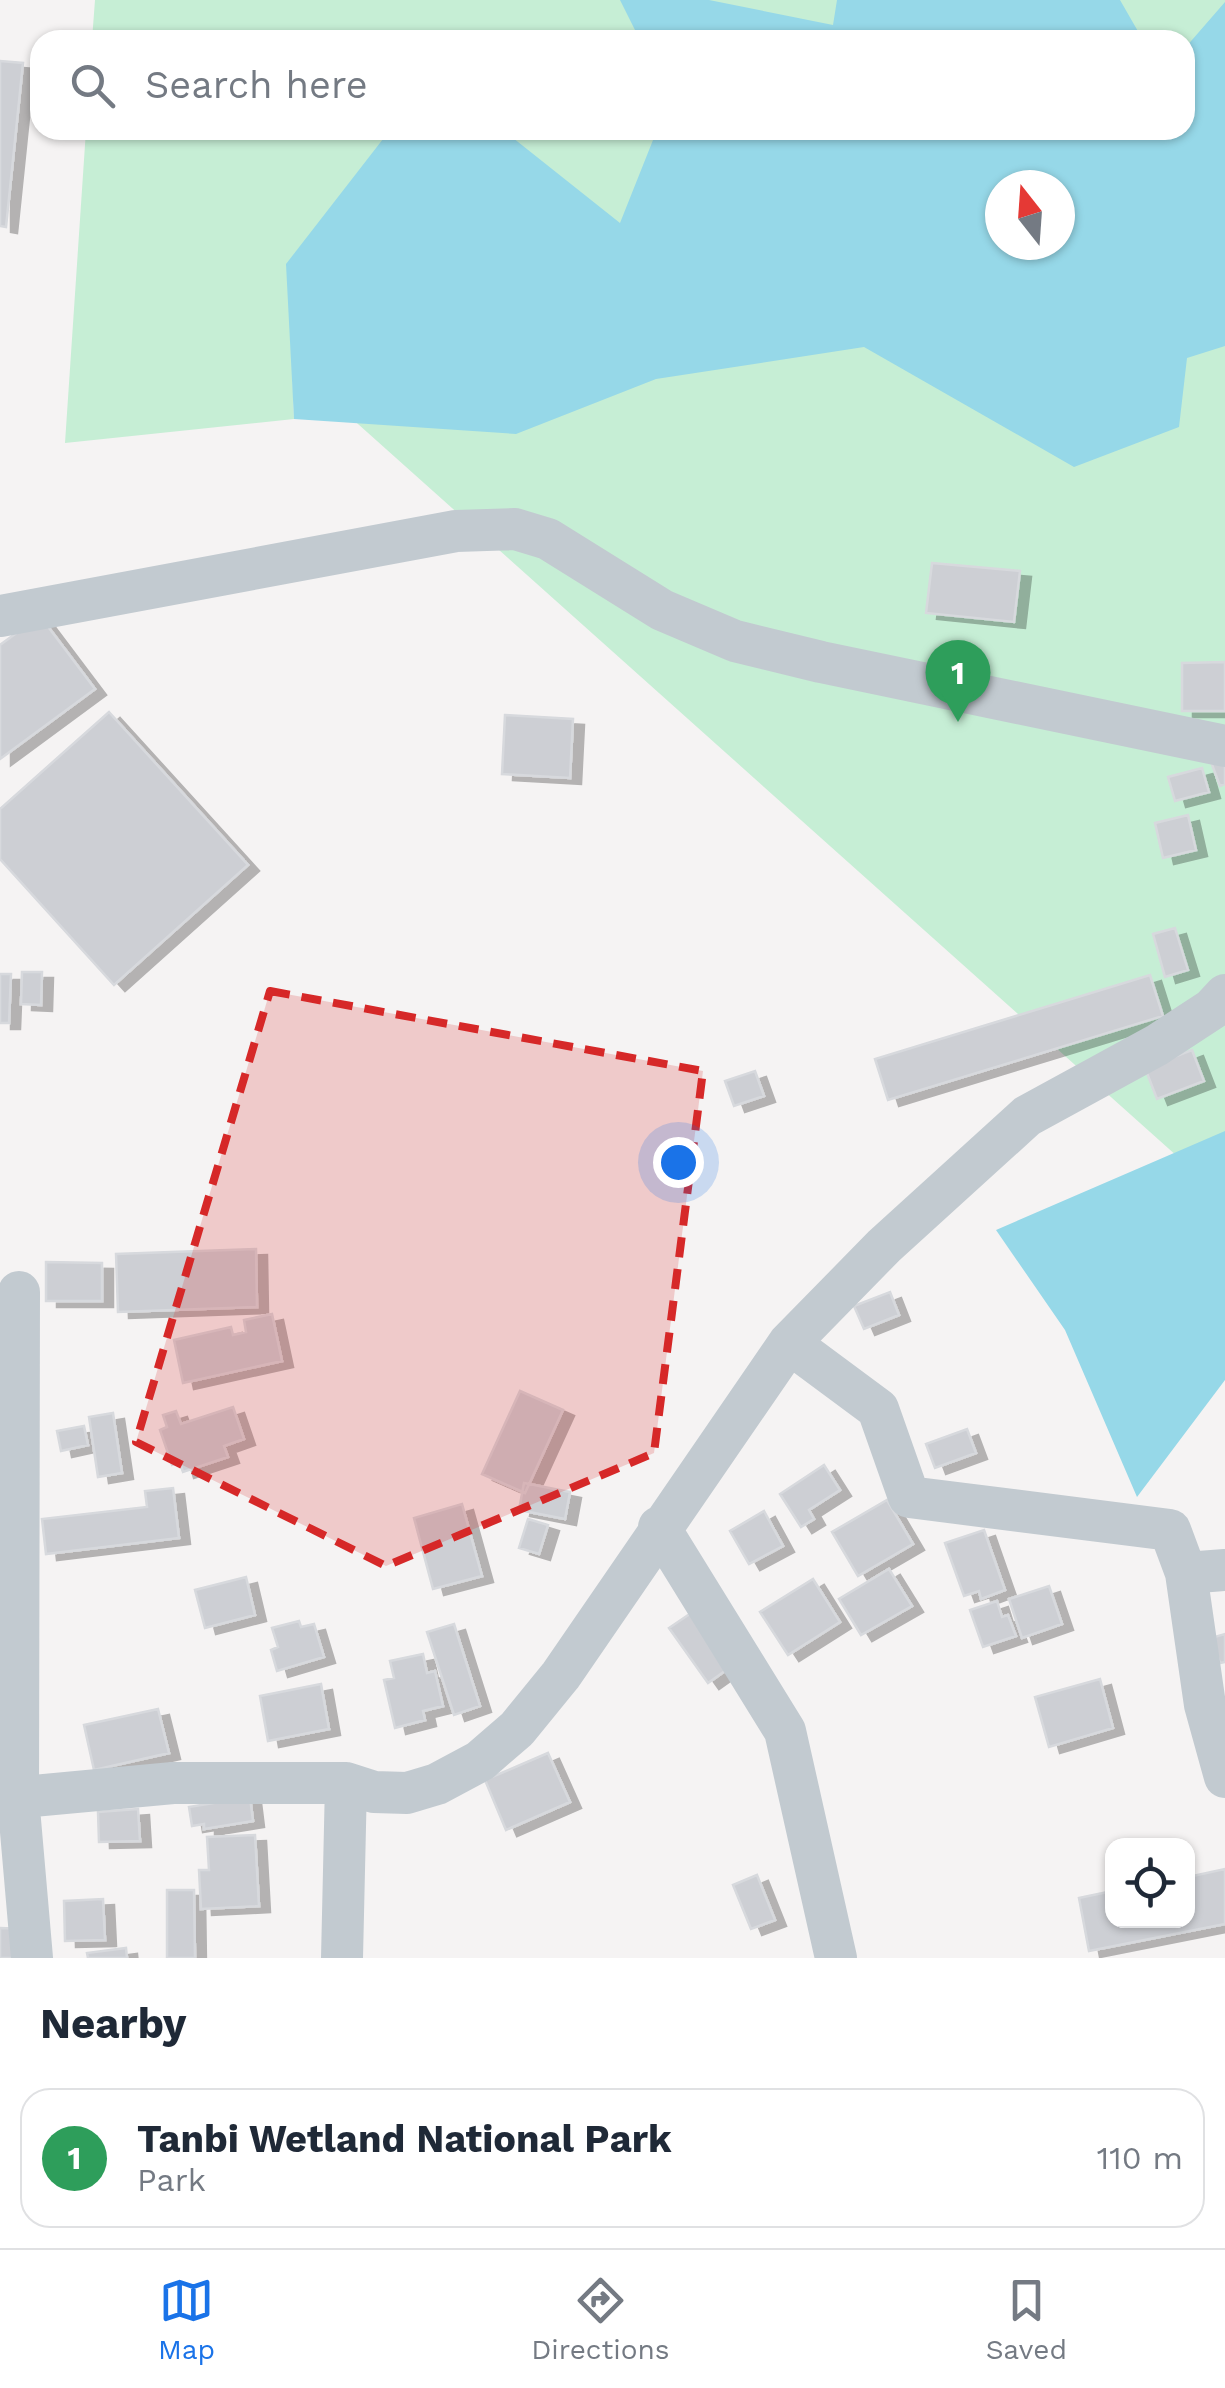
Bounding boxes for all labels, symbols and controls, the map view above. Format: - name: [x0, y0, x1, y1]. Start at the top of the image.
- search box: [30, 30, 1195, 140]
- icon: search: [65, 58, 120, 113]
- text: Search here: [145, 63, 368, 107]
- north arrow: [985, 170, 1075, 260]
- pin: 1: [926, 640, 990, 722]
- your location: [653, 1137, 704, 1188]
- map controls: [1105, 1838, 1195, 1928]
- button: locate: [1105, 1838, 1195, 1928]
- text: Nearby: [40, 1999, 187, 2048]
- text: Tanbi Wetland National Park: [137, 2117, 672, 2161]
- text: 1: [68, 2139, 81, 2177]
- text: 110 m: [1097, 2139, 1183, 2177]
- text: Park: [137, 2161, 206, 2199]
- tab: Map: [158, 2273, 215, 2366]
- tab: Directions: [531, 2273, 670, 2366]
- tab: Saved: [986, 2273, 1067, 2366]

